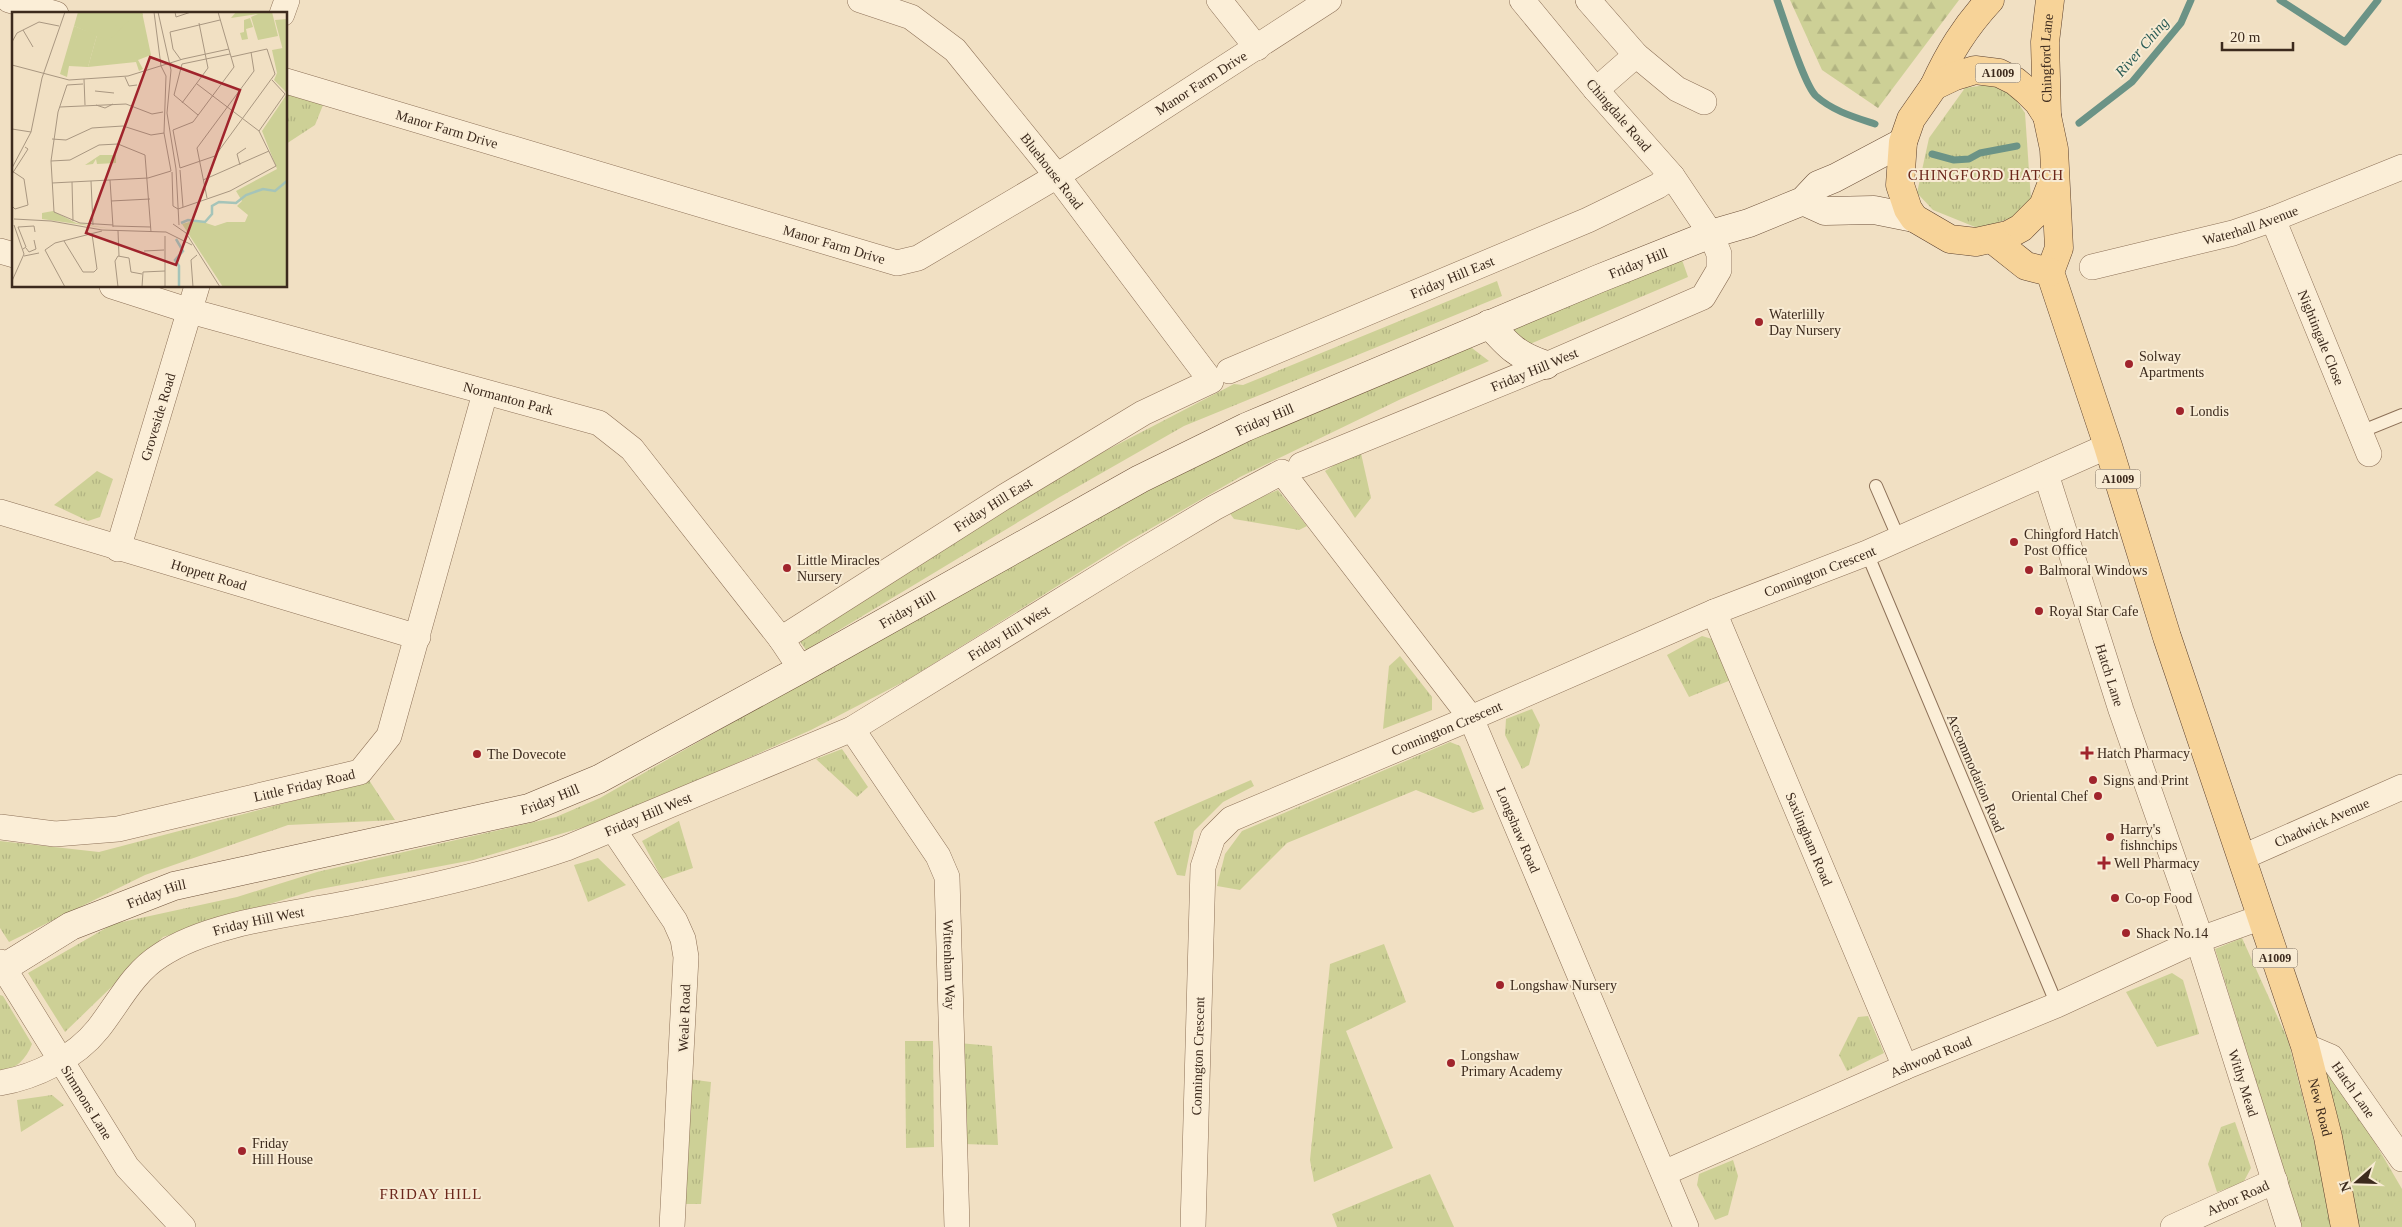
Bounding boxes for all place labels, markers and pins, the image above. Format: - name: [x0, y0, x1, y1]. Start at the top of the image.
- place label: Waterlilly Day Nursery: [1769, 307, 1841, 338]
- marker: Waterlilly Day Nursery: [1753, 316, 1765, 328]
- place label: Solway Apartments: [2139, 349, 2204, 380]
- marker: Solway Apartments: [2123, 358, 2135, 370]
- place label: Londis: [2190, 404, 2229, 419]
- marker: Londis: [2174, 405, 2186, 417]
- place label: Chingford Hatch Post Office: [2024, 527, 2118, 558]
- marker: Chingford Hatch Post Office: [2008, 536, 2020, 548]
- place label: Little Miracles Nursery: [797, 553, 880, 584]
- marker: Little Miracles Nursery: [781, 562, 793, 574]
- place label: Balmoral Windows: [2039, 563, 2147, 578]
- marker: Balmoral Windows: [2023, 564, 2035, 576]
- place label: Royal Star Cafe: [2049, 604, 2138, 619]
- marker: Royal Star Cafe: [2033, 605, 2045, 617]
- place label: Hatch Pharmacy: [2097, 746, 2190, 761]
- place label: The Dovecote: [487, 747, 566, 762]
- marker: Hatch Pharmacy: [2081, 747, 2093, 759]
- marker: The Dovecote: [471, 748, 483, 760]
- place label: Signs and Print: [2103, 773, 2189, 788]
- marker: Signs and Print: [2087, 774, 2099, 786]
- place label: Oriental Chef: [2011, 789, 2088, 804]
- marker: Oriental Chef: [2092, 790, 2104, 802]
- place label: Harry's fishnchips: [2120, 822, 2178, 853]
- marker: Harry's fishnchips: [2104, 831, 2116, 843]
- place label: Well Pharmacy: [2114, 856, 2200, 871]
- marker: Well Pharmacy: [2098, 857, 2110, 869]
- place label: Co-op Food: [2125, 891, 2192, 906]
- marker: Co-op Food: [2109, 892, 2121, 904]
- place label: Shack No.14: [2136, 926, 2208, 941]
- marker: Shack No.14: [2120, 927, 2132, 939]
- place label: Longshaw Nursery: [1510, 978, 1617, 993]
- marker: Longshaw Nursery: [1494, 979, 1506, 991]
- place label: Longshaw Primary Academy: [1461, 1048, 1562, 1079]
- marker: Longshaw Primary Academy: [1445, 1057, 1457, 1069]
- place label: Friday Hill House: [252, 1136, 313, 1167]
- marker: Friday Hill House: [236, 1145, 248, 1157]

